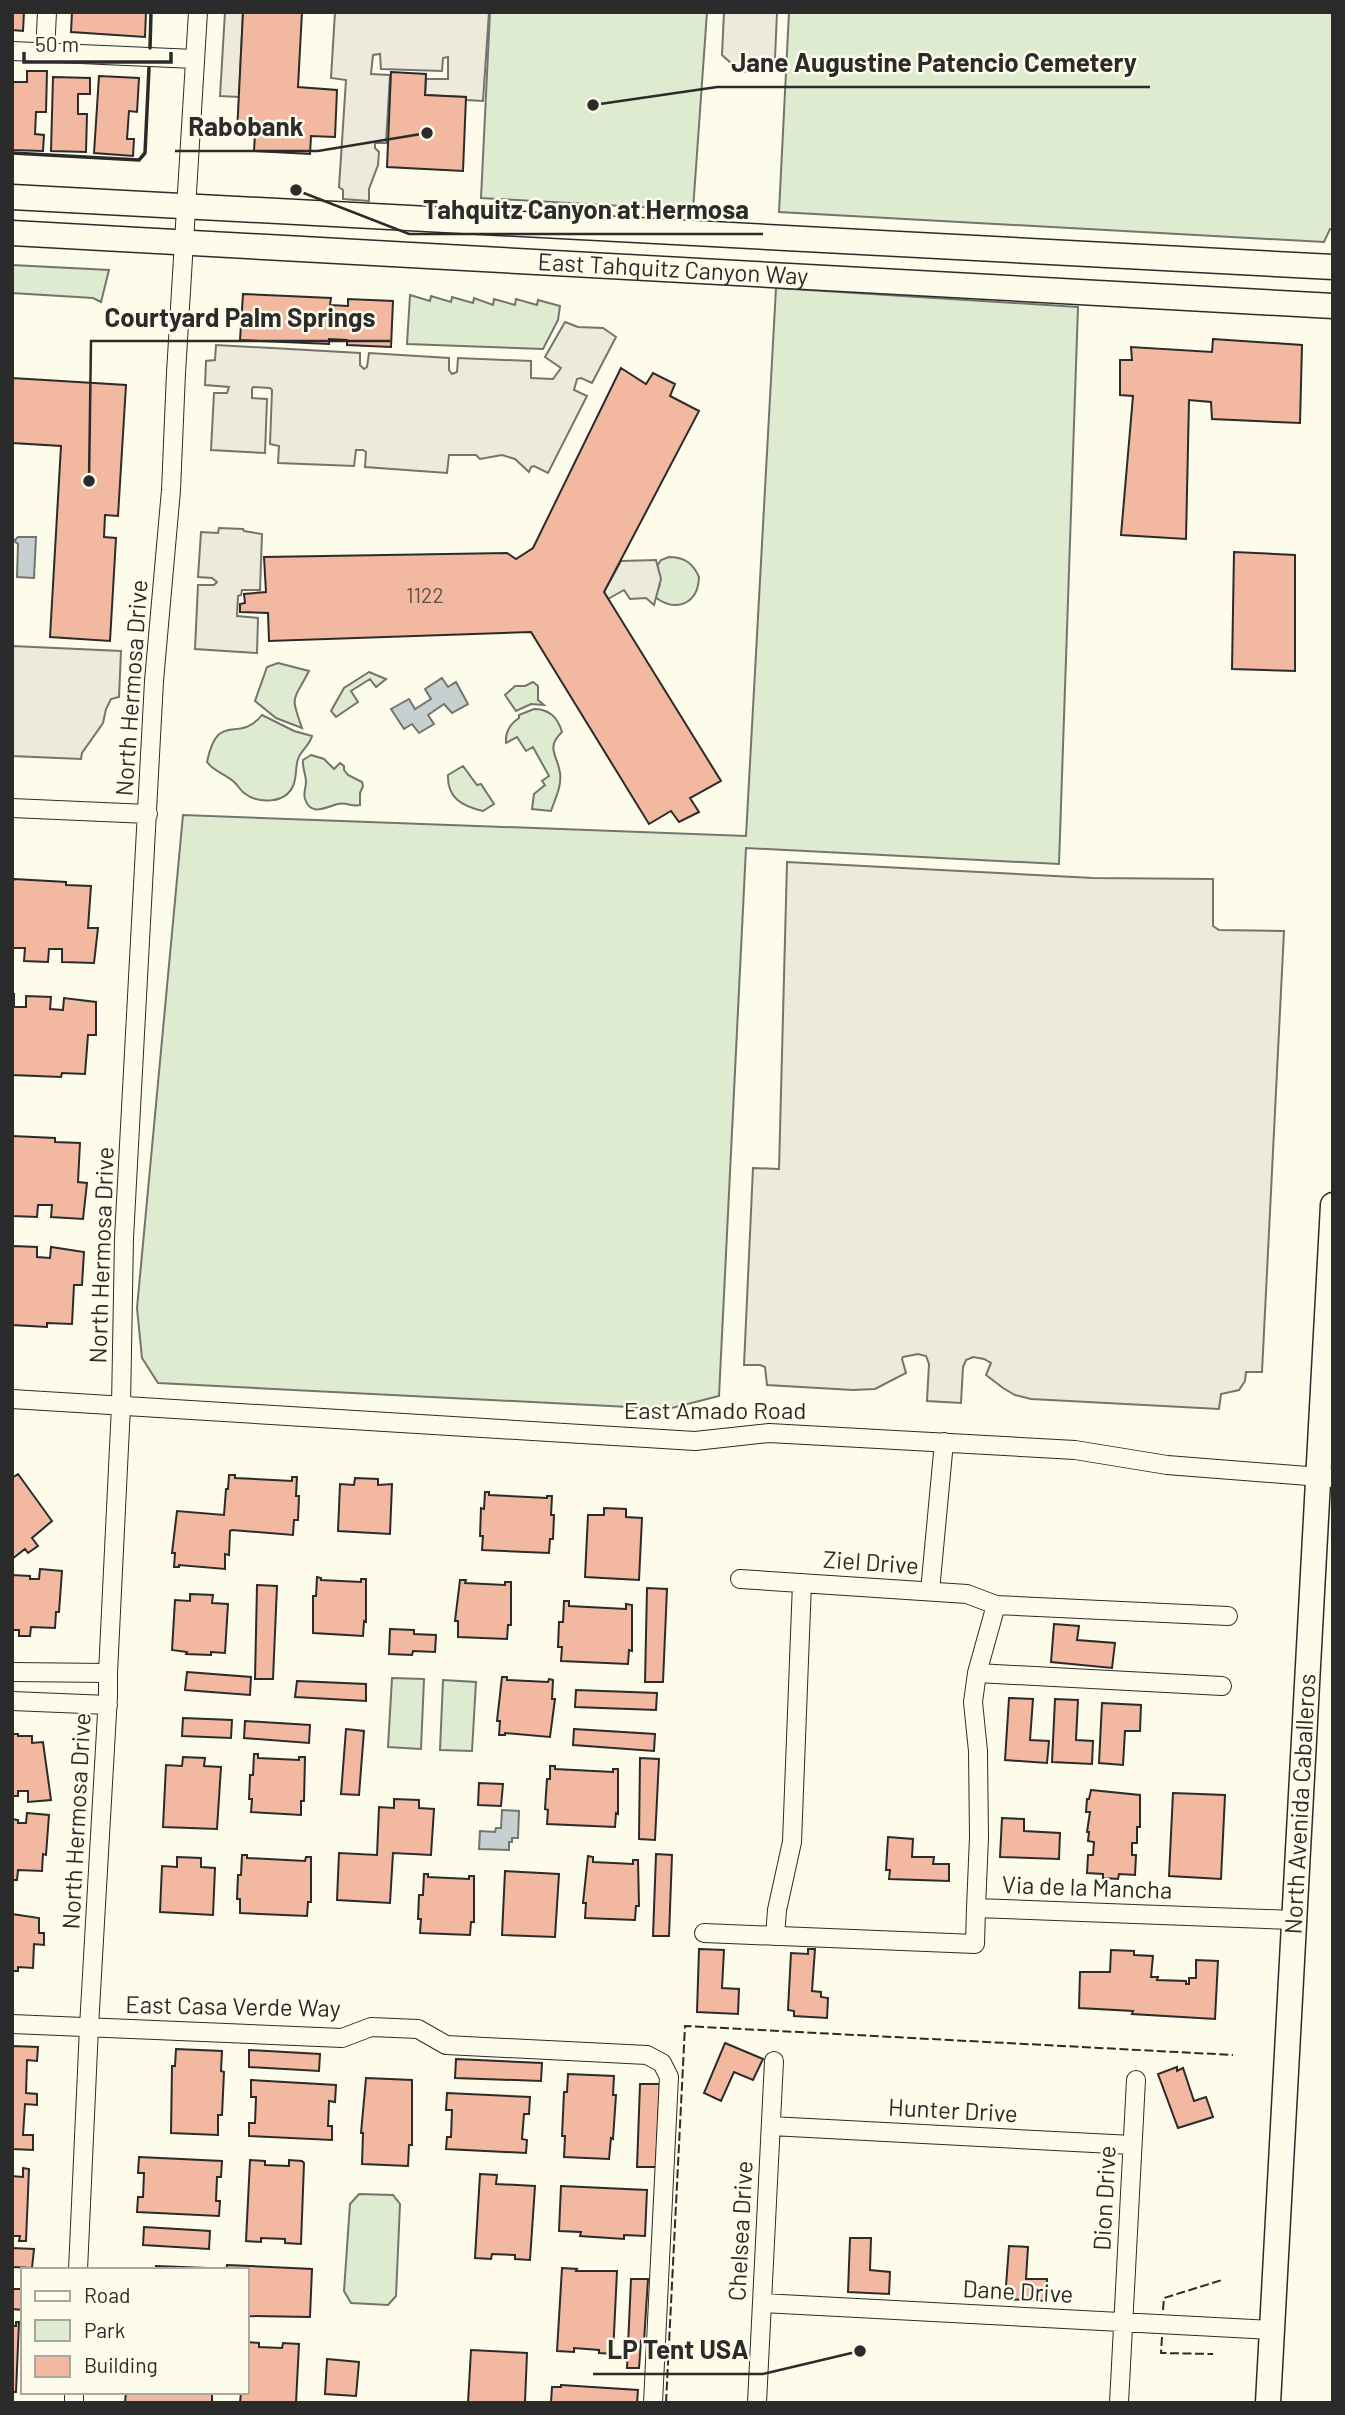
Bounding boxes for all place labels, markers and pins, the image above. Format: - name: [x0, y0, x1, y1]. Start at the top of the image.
- callout: Jane Augustine Patencio Cemetery: [717, 40, 1150, 87]
- callout: Rabobank: [175, 104, 318, 151]
- callout: Tahquitz Canyon at Hermosa: [409, 187, 763, 234]
- callout: Courtyard Palm Springs: [91, 294, 390, 341]
- callout: LP Tent USA: [593, 2327, 763, 2374]

